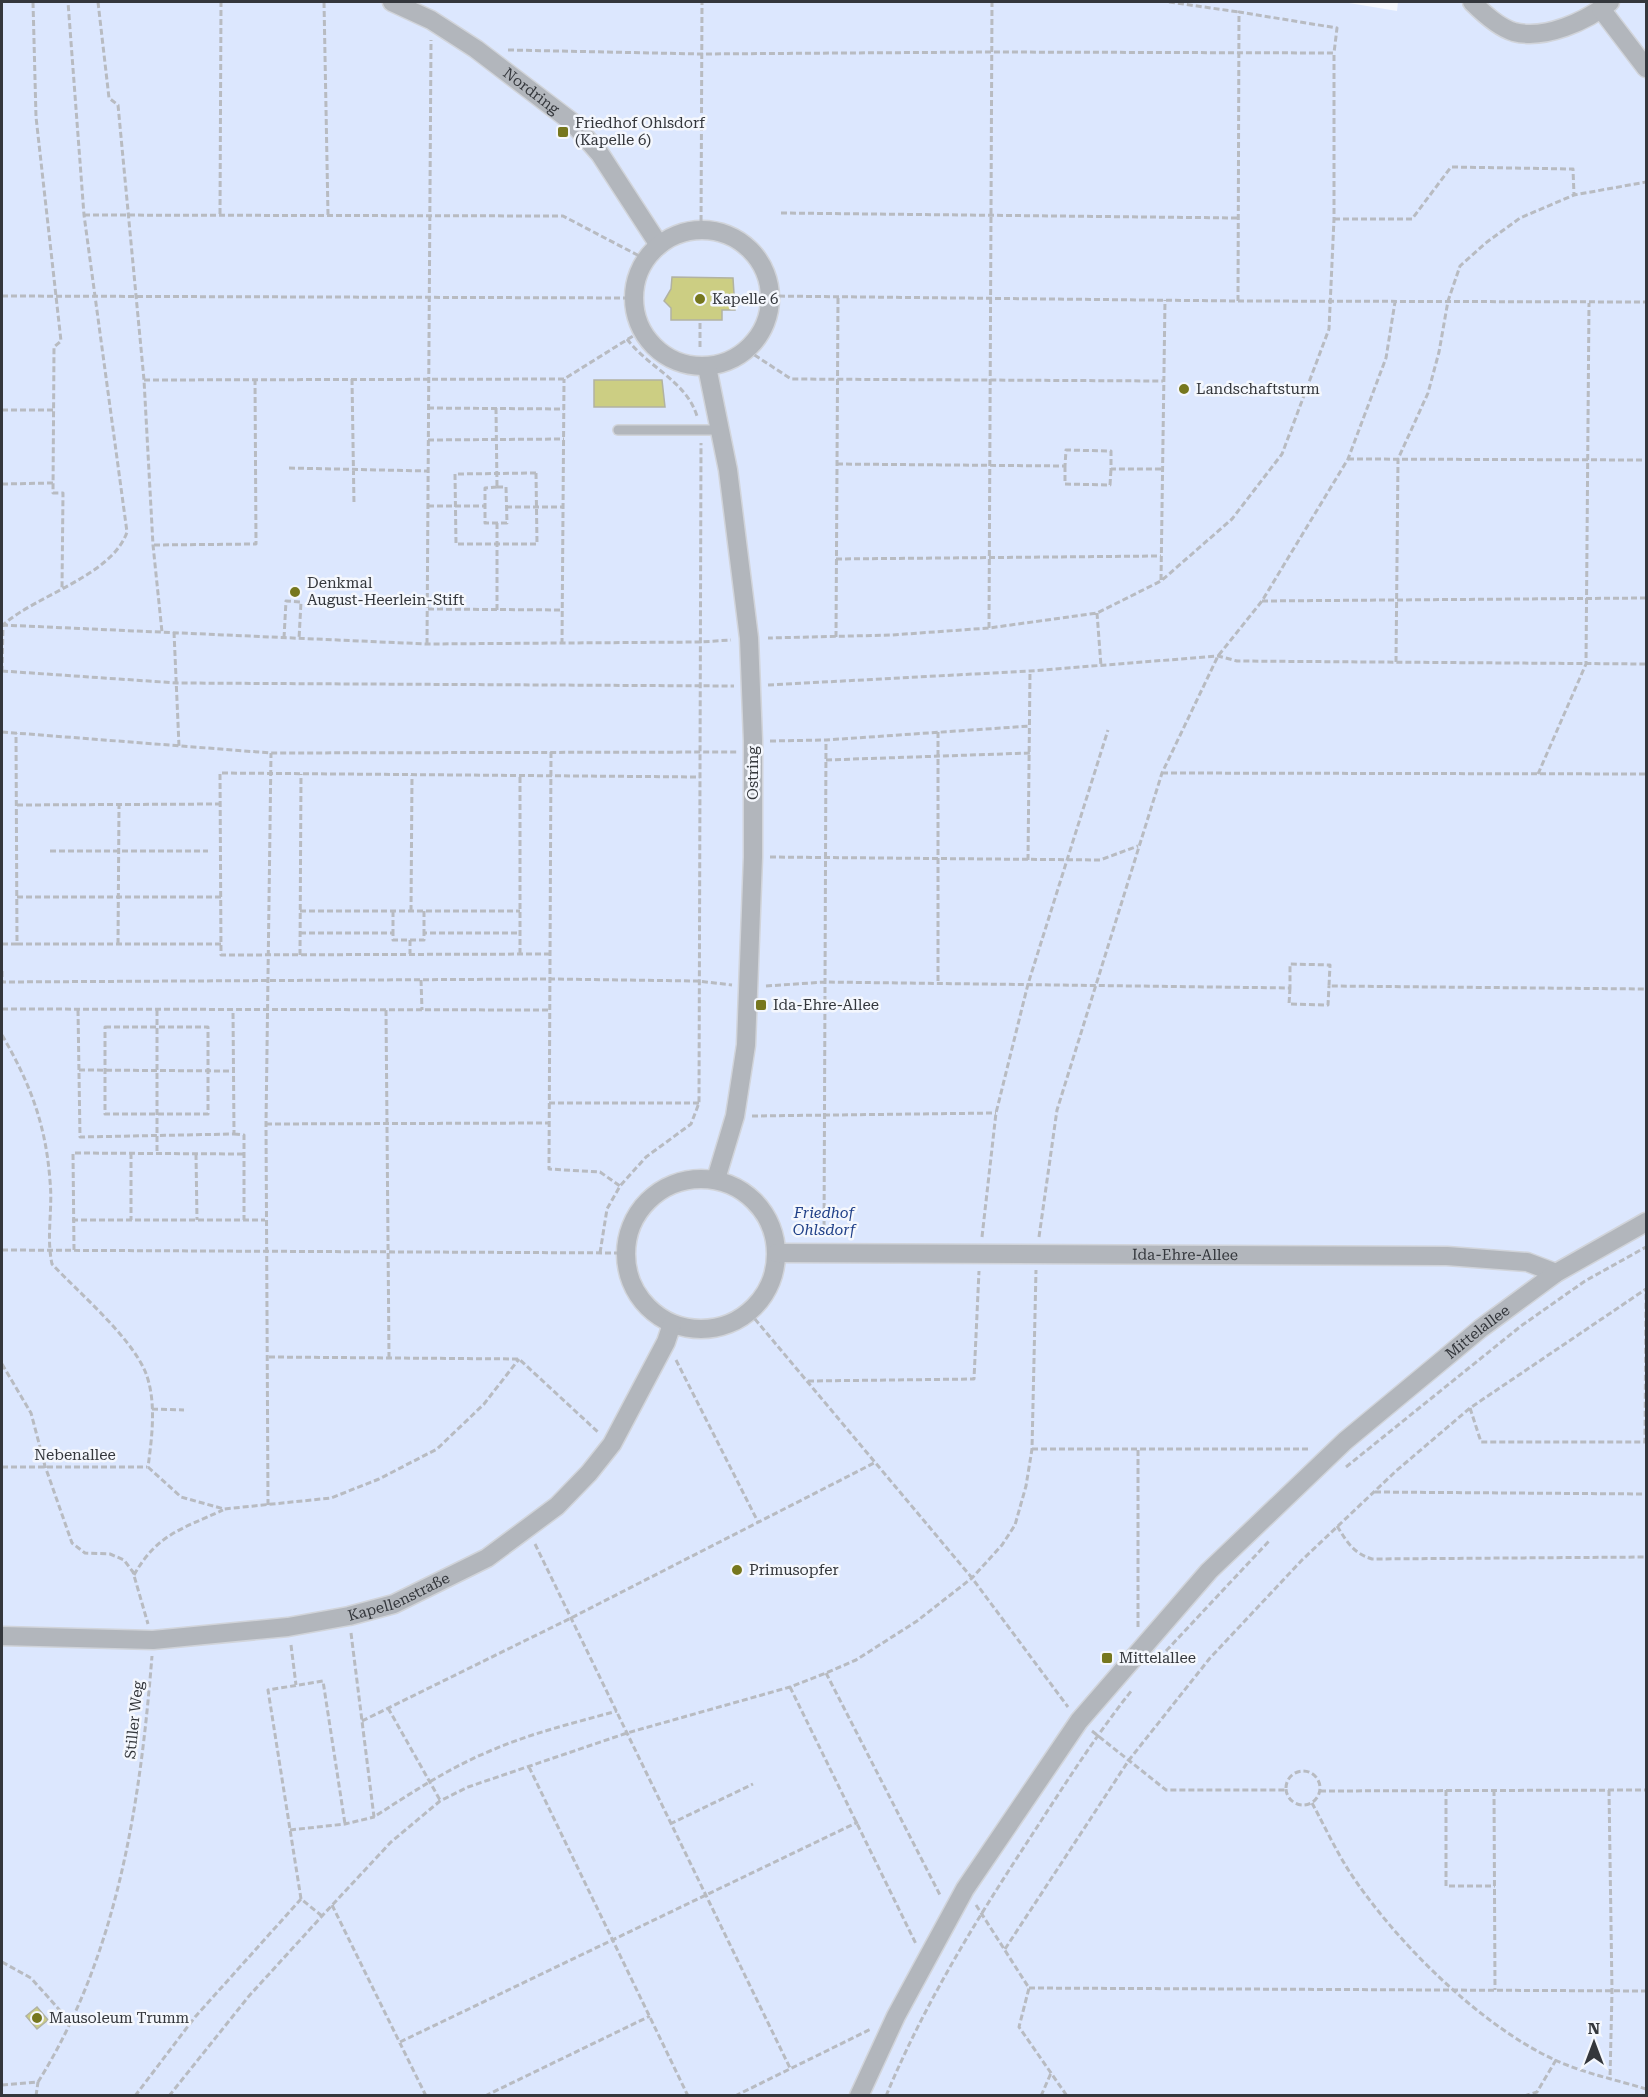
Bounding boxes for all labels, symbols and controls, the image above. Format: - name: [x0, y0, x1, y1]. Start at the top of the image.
- street label: Nordring: [500, 64, 563, 118]
- place label: Friedhof Ohlsdorf (Kapelle 6): [575, 114, 706, 149]
- marker: Friedhof Ohlsdorf (Kapelle 6): [556, 125, 570, 139]
- place label: Kapelle 6: [712, 290, 778, 308]
- marker: Kapelle 6: [693, 292, 707, 306]
- place label: Landschaftsturm: [1196, 380, 1320, 398]
- marker: Landschaftsturm: [1177, 382, 1191, 396]
- place label: Denkmal August-Heerlein-Stift: [307, 574, 465, 609]
- marker: Denkmal August-Heerlein-Stift: [288, 585, 302, 599]
- street label: Ostring: [744, 746, 762, 800]
- place label: Ida-Ehre-Allee: [773, 996, 879, 1014]
- marker: Ida-Ehre-Allee: [754, 998, 768, 1012]
- park label: Friedhof Ohlsdorf: [793, 1204, 857, 1239]
- street label: Ida-Ehre-Allee: [1132, 1246, 1238, 1264]
- street label: Mittelallee: [1442, 1301, 1513, 1363]
- street label: Nebenallee: [34, 1446, 116, 1464]
- place label: Primusopfer: [749, 1561, 839, 1579]
- marker: Primusopfer: [730, 1563, 744, 1577]
- street label: Kapellenstraße: [346, 1569, 453, 1625]
- place label: Mittelallee: [1119, 1649, 1196, 1667]
- marker: Mittelallee: [1100, 1651, 1114, 1665]
- street label: Stiller Weg: [121, 1680, 147, 1760]
- place label: Mausoleum Trumm: [49, 2009, 190, 2027]
- marker: Mausoleum Trumm: [30, 2011, 44, 2025]
- north arrow: [1564, 2013, 1624, 2073]
- text: N: [1588, 2019, 1600, 2038]

